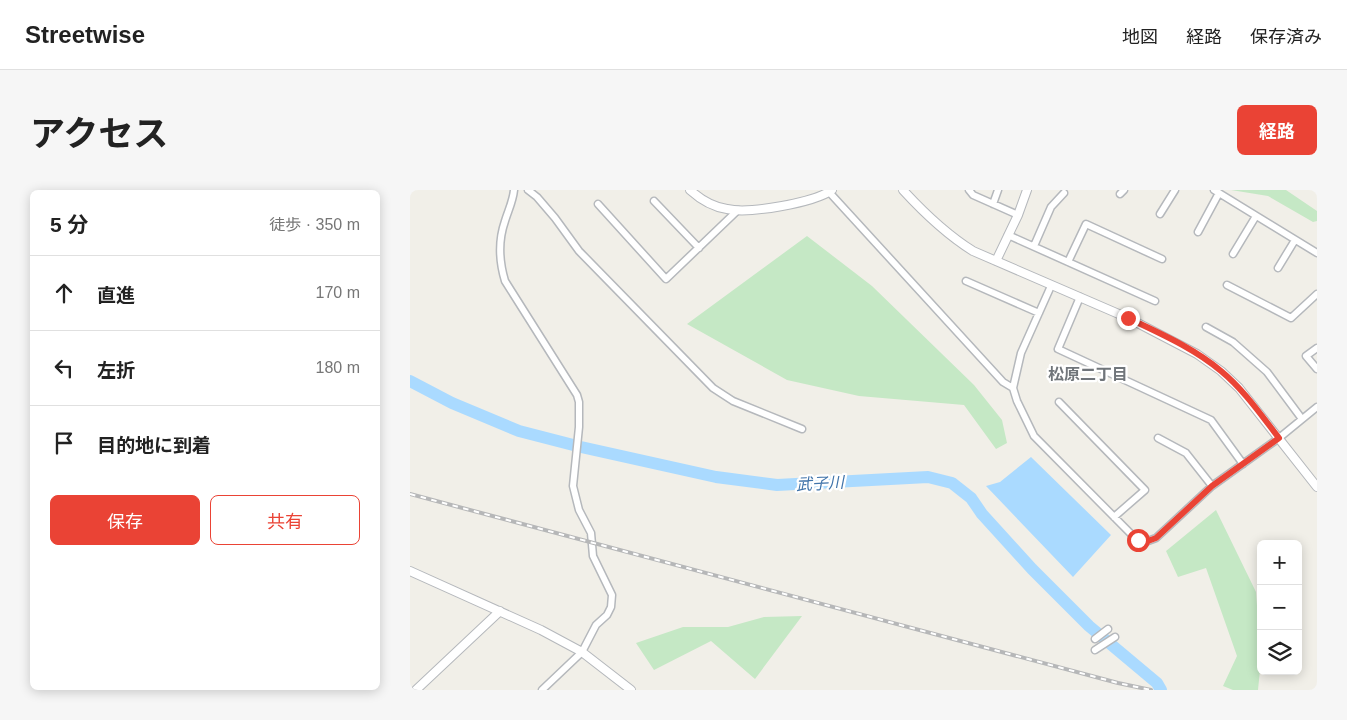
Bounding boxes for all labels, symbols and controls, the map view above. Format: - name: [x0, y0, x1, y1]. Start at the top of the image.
- text: Streetwise: [25, 21, 145, 48]
- text: 地図: [1122, 27, 1158, 47]
- text: 経路: [1186, 27, 1222, 47]
- text: 保存済み: [1250, 27, 1322, 47]
- button: 経路: [1237, 105, 1317, 155]
- text: アクセス: [30, 114, 168, 153]
- text: 5 分: [50, 213, 89, 236]
- text: 徒歩 · 350 m: [269, 216, 360, 233]
- icon: ahead: [50, 279, 78, 307]
- text: 170 m: [316, 284, 360, 301]
- text: 直進: [97, 285, 135, 306]
- route end: [1117, 307, 1140, 330]
- icon: left: [50, 354, 78, 382]
- text: 180 m: [316, 359, 360, 376]
- text: 左折: [97, 360, 135, 381]
- district label: 松原二丁目: [1048, 366, 1128, 383]
- icon: arrive: [50, 429, 78, 457]
- text: 目的地に到着: [97, 435, 211, 456]
- water label: 武子川: [796, 474, 846, 493]
- button: 保存: [50, 495, 200, 545]
- button: 共有: [210, 495, 360, 545]
- route start: [1127, 529, 1150, 552]
- map controls: [1257, 540, 1302, 675]
- button: +: [1257, 540, 1302, 585]
- button: −: [1257, 585, 1302, 630]
- button: layers: [1257, 630, 1302, 675]

